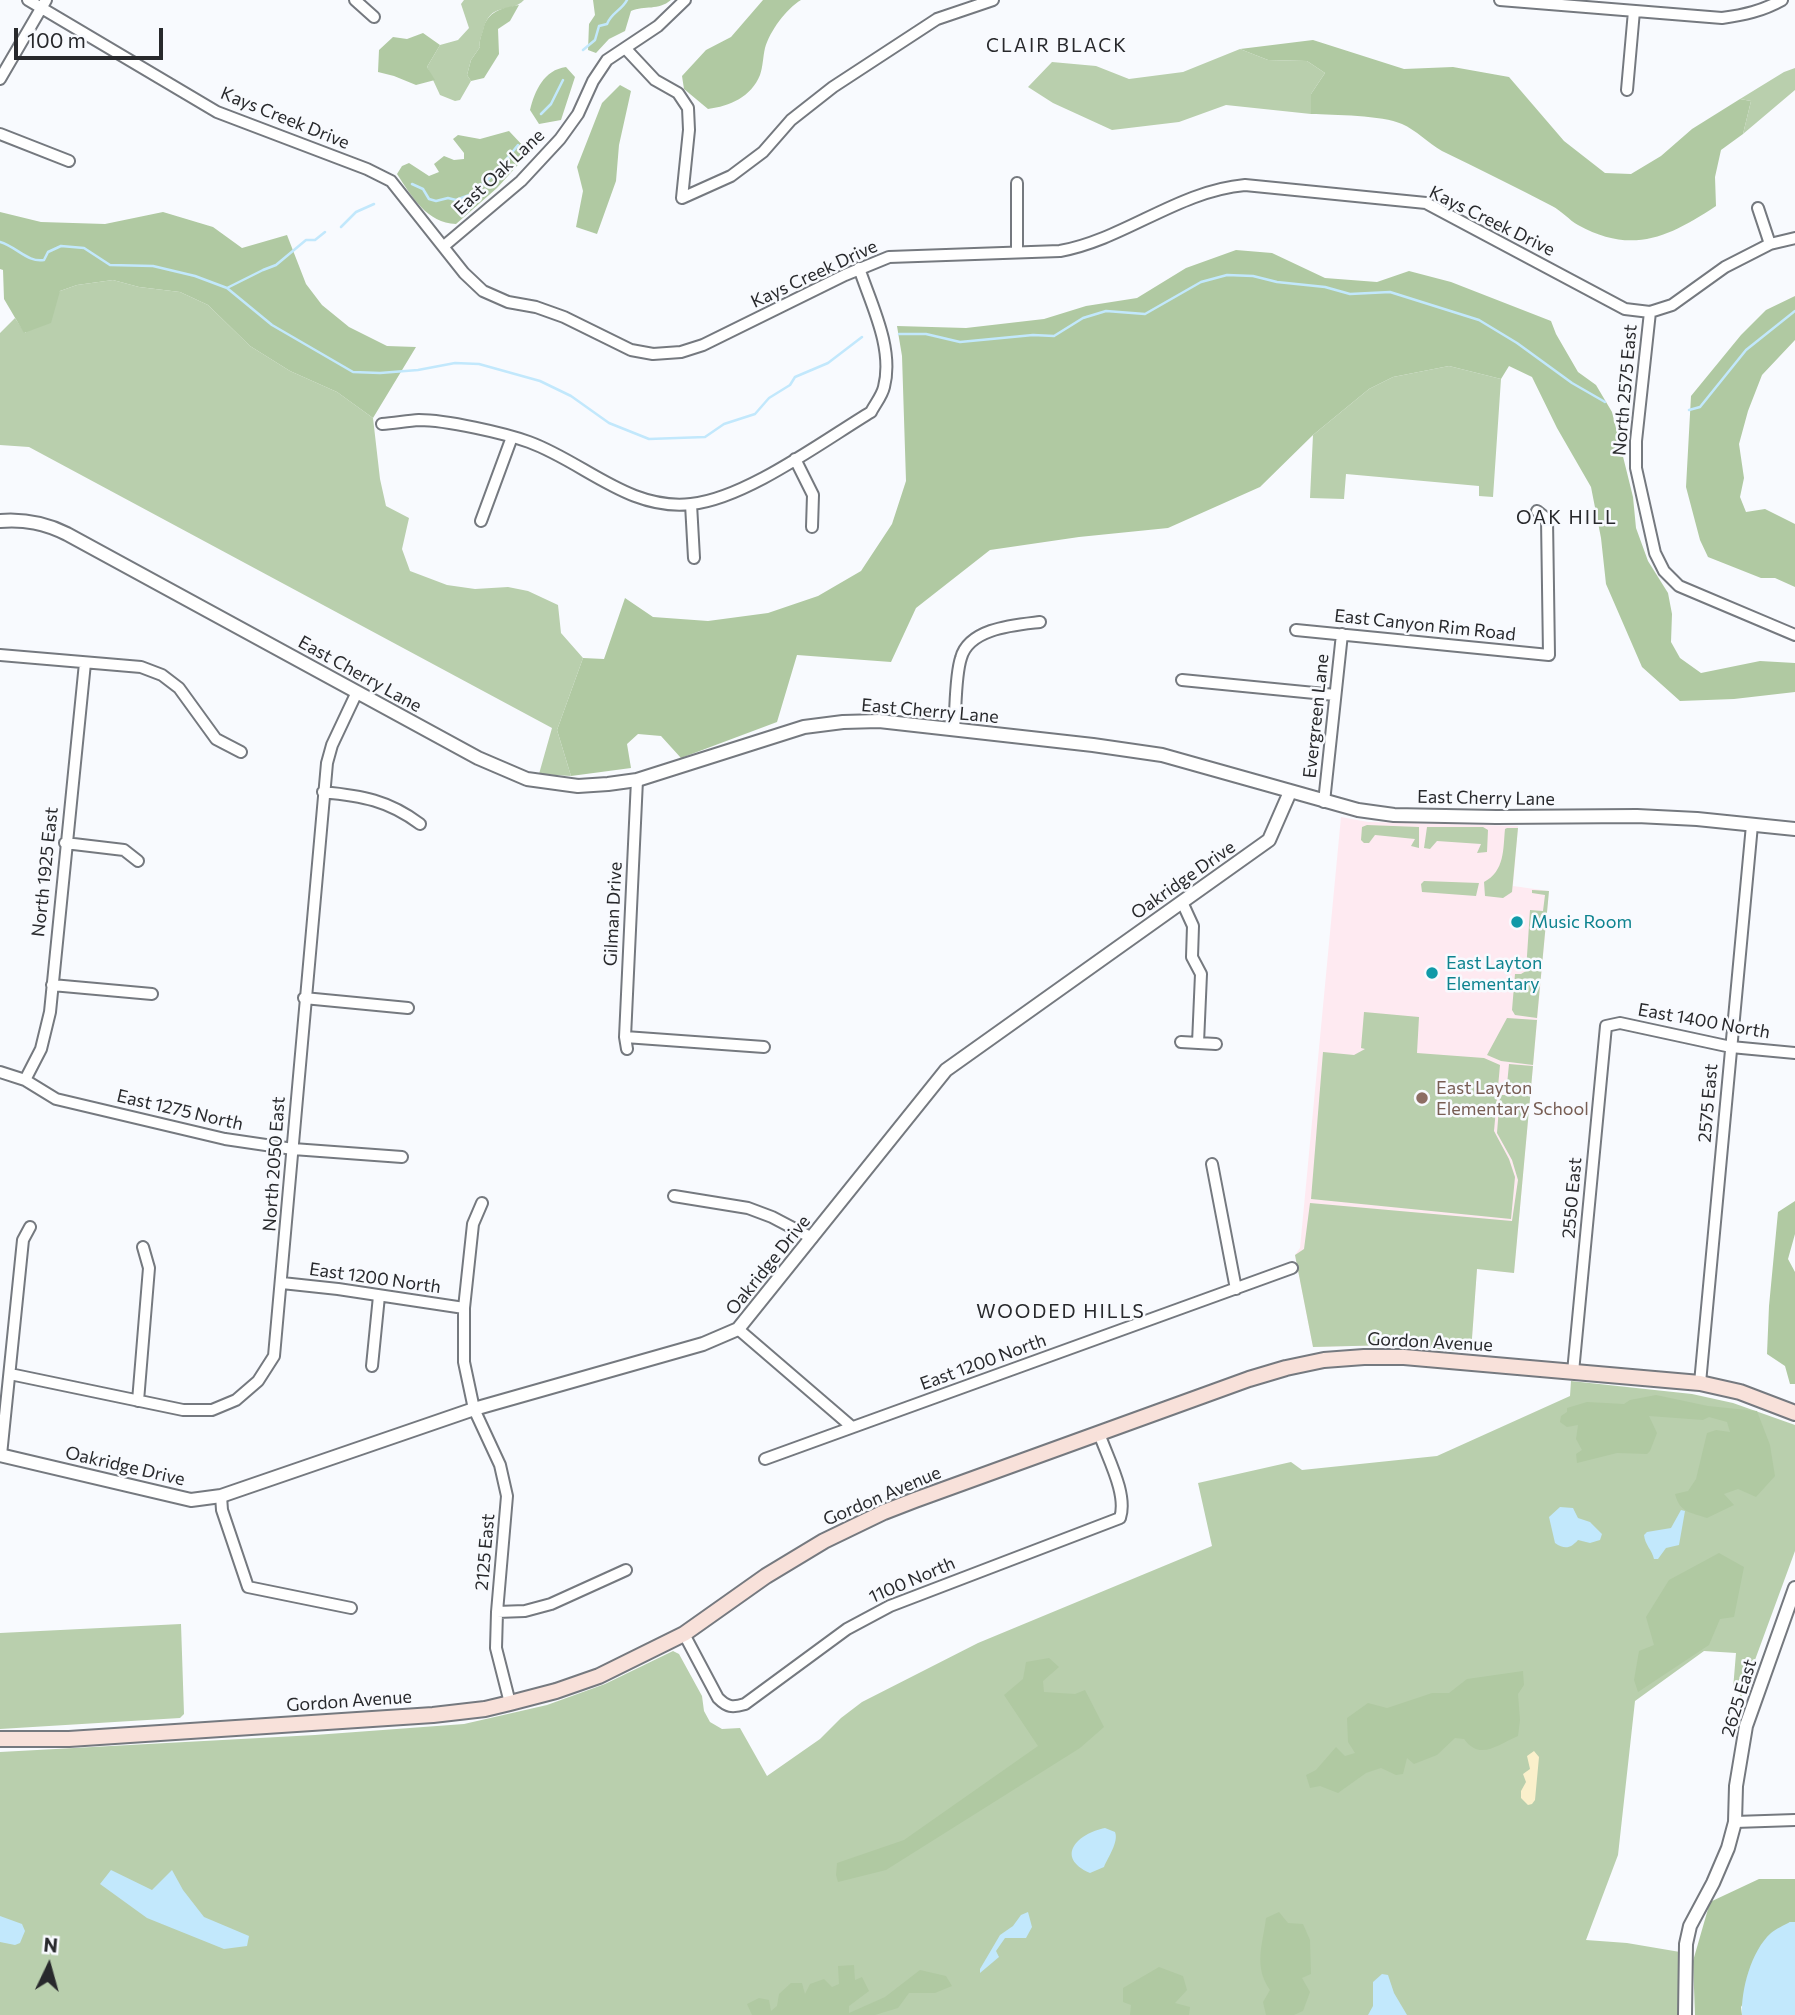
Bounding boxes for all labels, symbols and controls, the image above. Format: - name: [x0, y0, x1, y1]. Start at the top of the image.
- scale bar: [18, 14, 166, 58]
- text: 100 m: [27, 27, 86, 52]
- district label: CLAIR BLACK: [987, 35, 1127, 57]
- street label: Kays Creek Drive: [217, 82, 353, 154]
- street label: East Oak Lane: [449, 125, 549, 219]
- street label: Kays Creek Drive: [1426, 181, 1558, 261]
- street label: Kays Creek Drive: [747, 235, 881, 313]
- street label: North 2575 East: [1608, 323, 1642, 457]
- district label: OAK HILL: [1517, 507, 1617, 529]
- street label: East Canyon Rim Road: [1333, 605, 1517, 645]
- street label: East Cherry Lane: [294, 631, 426, 717]
- street label: Evergreen Lane: [1299, 653, 1333, 779]
- street label: East Cherry Lane: [860, 694, 1000, 728]
- street label: East Cherry Lane: [1417, 786, 1555, 810]
- street label: North 1925 East: [27, 806, 63, 938]
- street label: Oakridge Drive: [1127, 836, 1239, 924]
- street label: Gilman Drive: [599, 861, 627, 967]
- place label: Music Room: [1531, 911, 1632, 933]
- marker: Music Room: [1509, 914, 1525, 930]
- place label: East Layton Elementary: [1446, 952, 1542, 995]
- marker: East Layton Elementary: [1424, 965, 1440, 981]
- street label: East 1400 North: [1636, 999, 1772, 1043]
- street label: 2575 East: [1694, 1063, 1722, 1143]
- place label: East Layton Elementary School: [1436, 1077, 1589, 1120]
- street label: East 1275 North: [115, 1085, 245, 1135]
- marker: East Layton Elementary School: [1414, 1090, 1430, 1106]
- street label: North 2050 East: [259, 1096, 289, 1232]
- street label: 2550 East: [1558, 1156, 1586, 1240]
- street label: Oakridge Drive: [721, 1211, 815, 1319]
- street label: East 1200 North: [308, 1258, 442, 1298]
- district label: WOODED HILLS: [978, 1301, 1144, 1323]
- street label: Gordon Avenue: [1367, 1328, 1493, 1356]
- street label: East 1200 North: [917, 1329, 1049, 1395]
- street label: Oakridge Drive: [63, 1442, 187, 1490]
- street label: Gordon Avenue: [820, 1461, 944, 1531]
- street label: 2125 East: [471, 1513, 499, 1591]
- street label: 1100 North: [866, 1552, 958, 1608]
- street label: 2625 East: [1717, 1656, 1761, 1740]
- street label: Gordon Avenue: [286, 1686, 412, 1716]
- north arrow: [14, 1931, 84, 2001]
- text: N: [43, 1933, 59, 1957]

